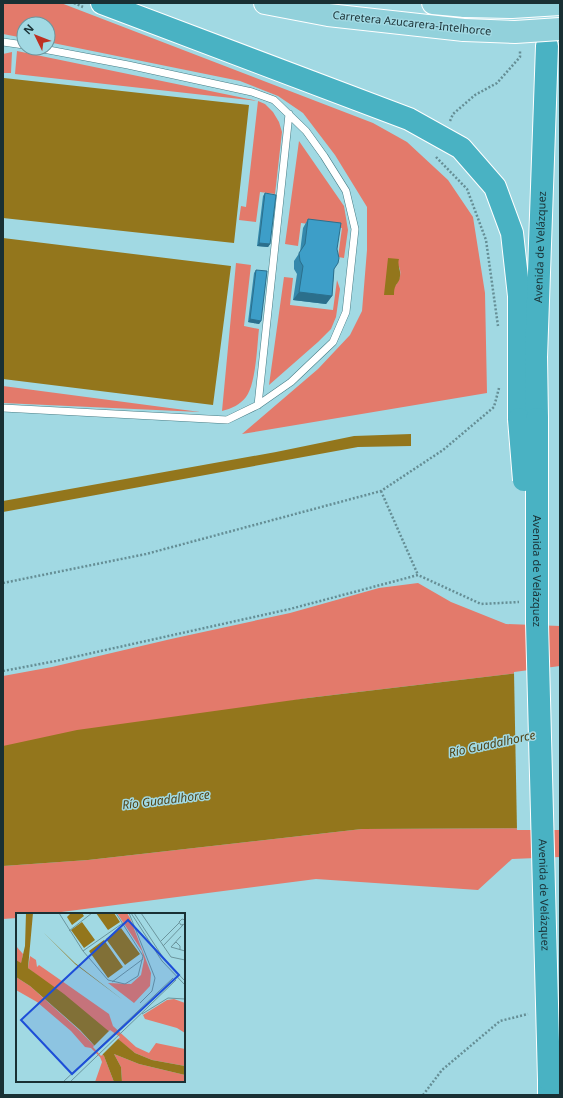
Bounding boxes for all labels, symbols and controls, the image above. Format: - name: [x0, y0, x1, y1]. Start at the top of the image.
- street label: Carretera Azucarera-Intelhorce: [332, 7, 492, 38]
- north arrow: [16, 16, 56, 56]
- text: N: [20, 20, 37, 37]
- street label: Avenida de Velázquez: [530, 191, 549, 303]
- street label: Avenida de Velázquez: [530, 515, 545, 627]
- water label: Río Guadalhorce: [447, 726, 537, 761]
- water label: Río Guadalhorce: [121, 786, 211, 813]
- street label: Avenida de Velázquez: [536, 839, 554, 951]
- inset map: [16, 913, 185, 1082]

